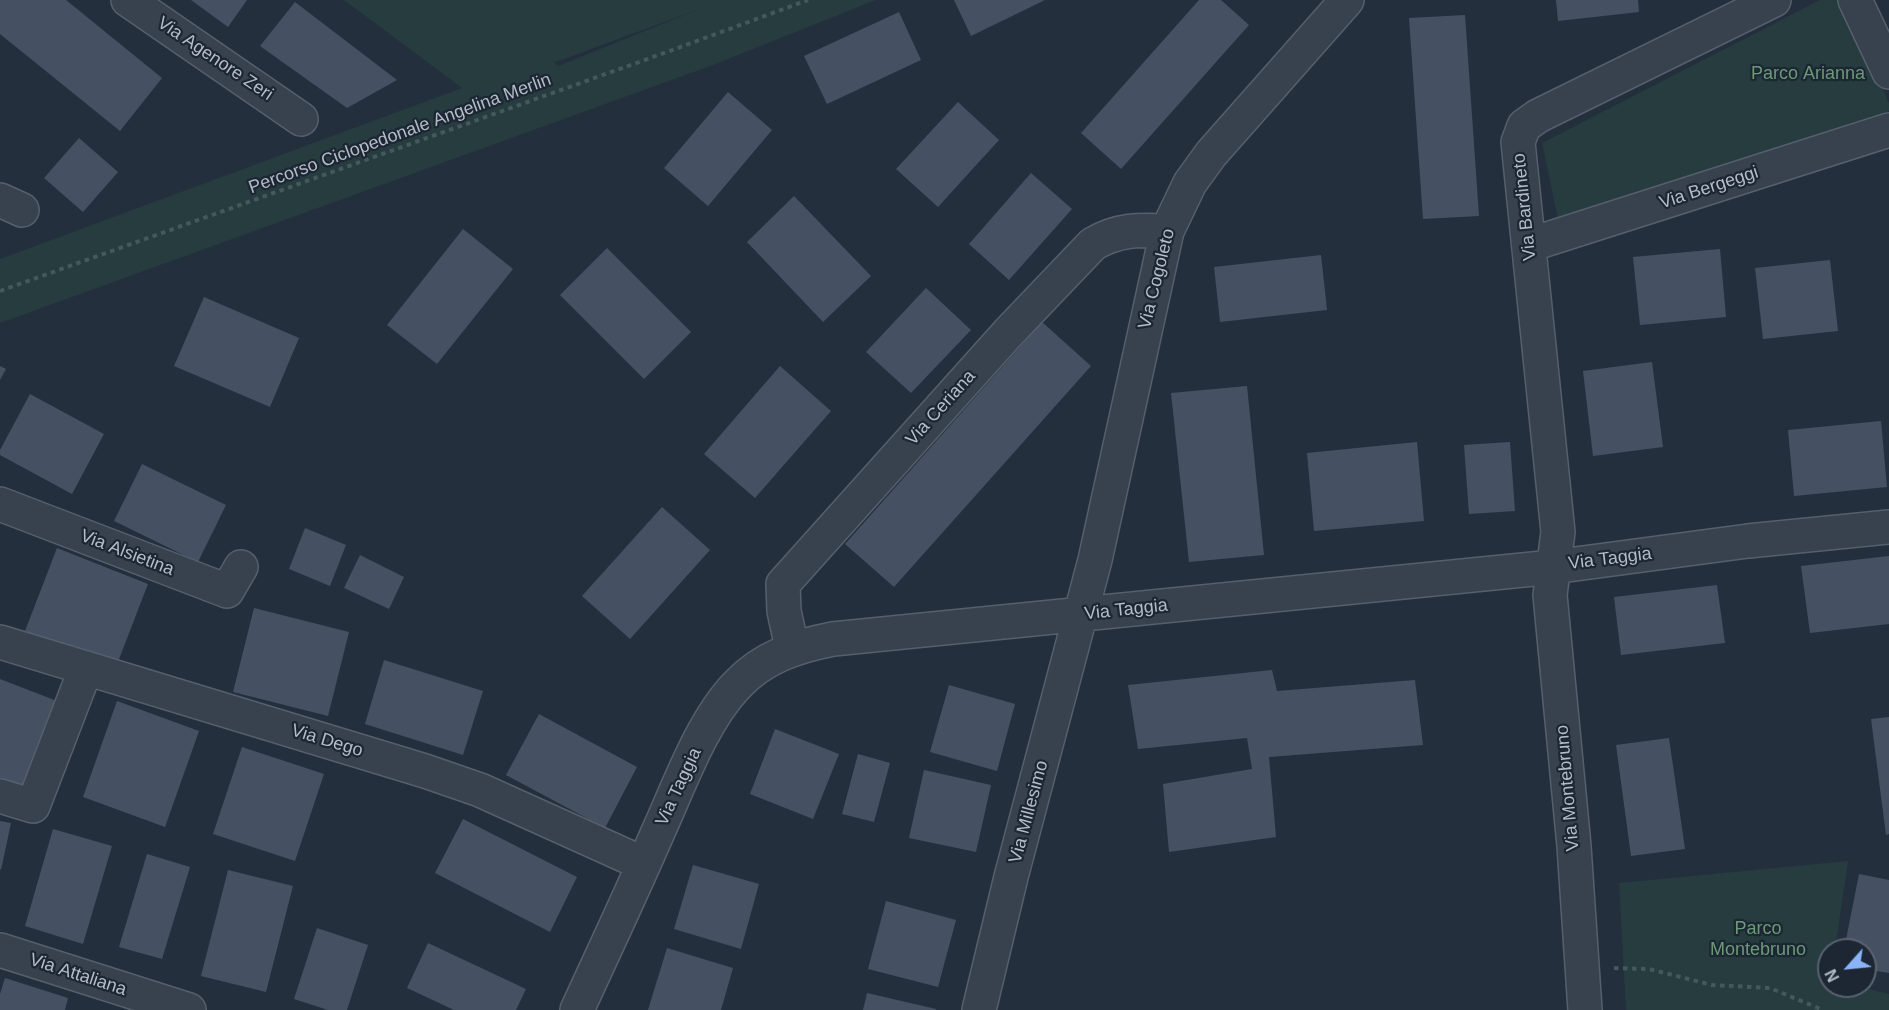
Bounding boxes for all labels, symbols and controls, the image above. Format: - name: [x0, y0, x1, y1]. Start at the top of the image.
- street label: Via Agenore Zeri: [153, 12, 277, 106]
- park label: Parco Arianna: [1751, 63, 1865, 85]
- street label: Percorso Ciclopedonale Angelina Merlin: [246, 69, 554, 199]
- street label: Via Bardineto: [1509, 152, 1541, 262]
- street label: Via Bergeggi: [1657, 162, 1761, 214]
- street label: Via Cogoleto: [1134, 227, 1180, 331]
- street label: Via Ceriana: [902, 366, 980, 450]
- street label: Via Alsietina: [77, 525, 177, 581]
- street label: Via Taggia: [1567, 543, 1653, 575]
- street label: Via Taggia: [1083, 595, 1169, 625]
- street label: Via Dego: [289, 720, 365, 762]
- street label: Via Montebruno: [1552, 724, 1584, 852]
- street label: Via Taggia: [652, 744, 706, 830]
- street label: Via Millesimo: [1005, 758, 1053, 866]
- park label: Parco Montebruno: [1710, 918, 1806, 960]
- north arrow: [1817, 938, 1877, 998]
- street label: Via Attaliana: [27, 949, 129, 1001]
- text: N: [1822, 966, 1842, 985]

